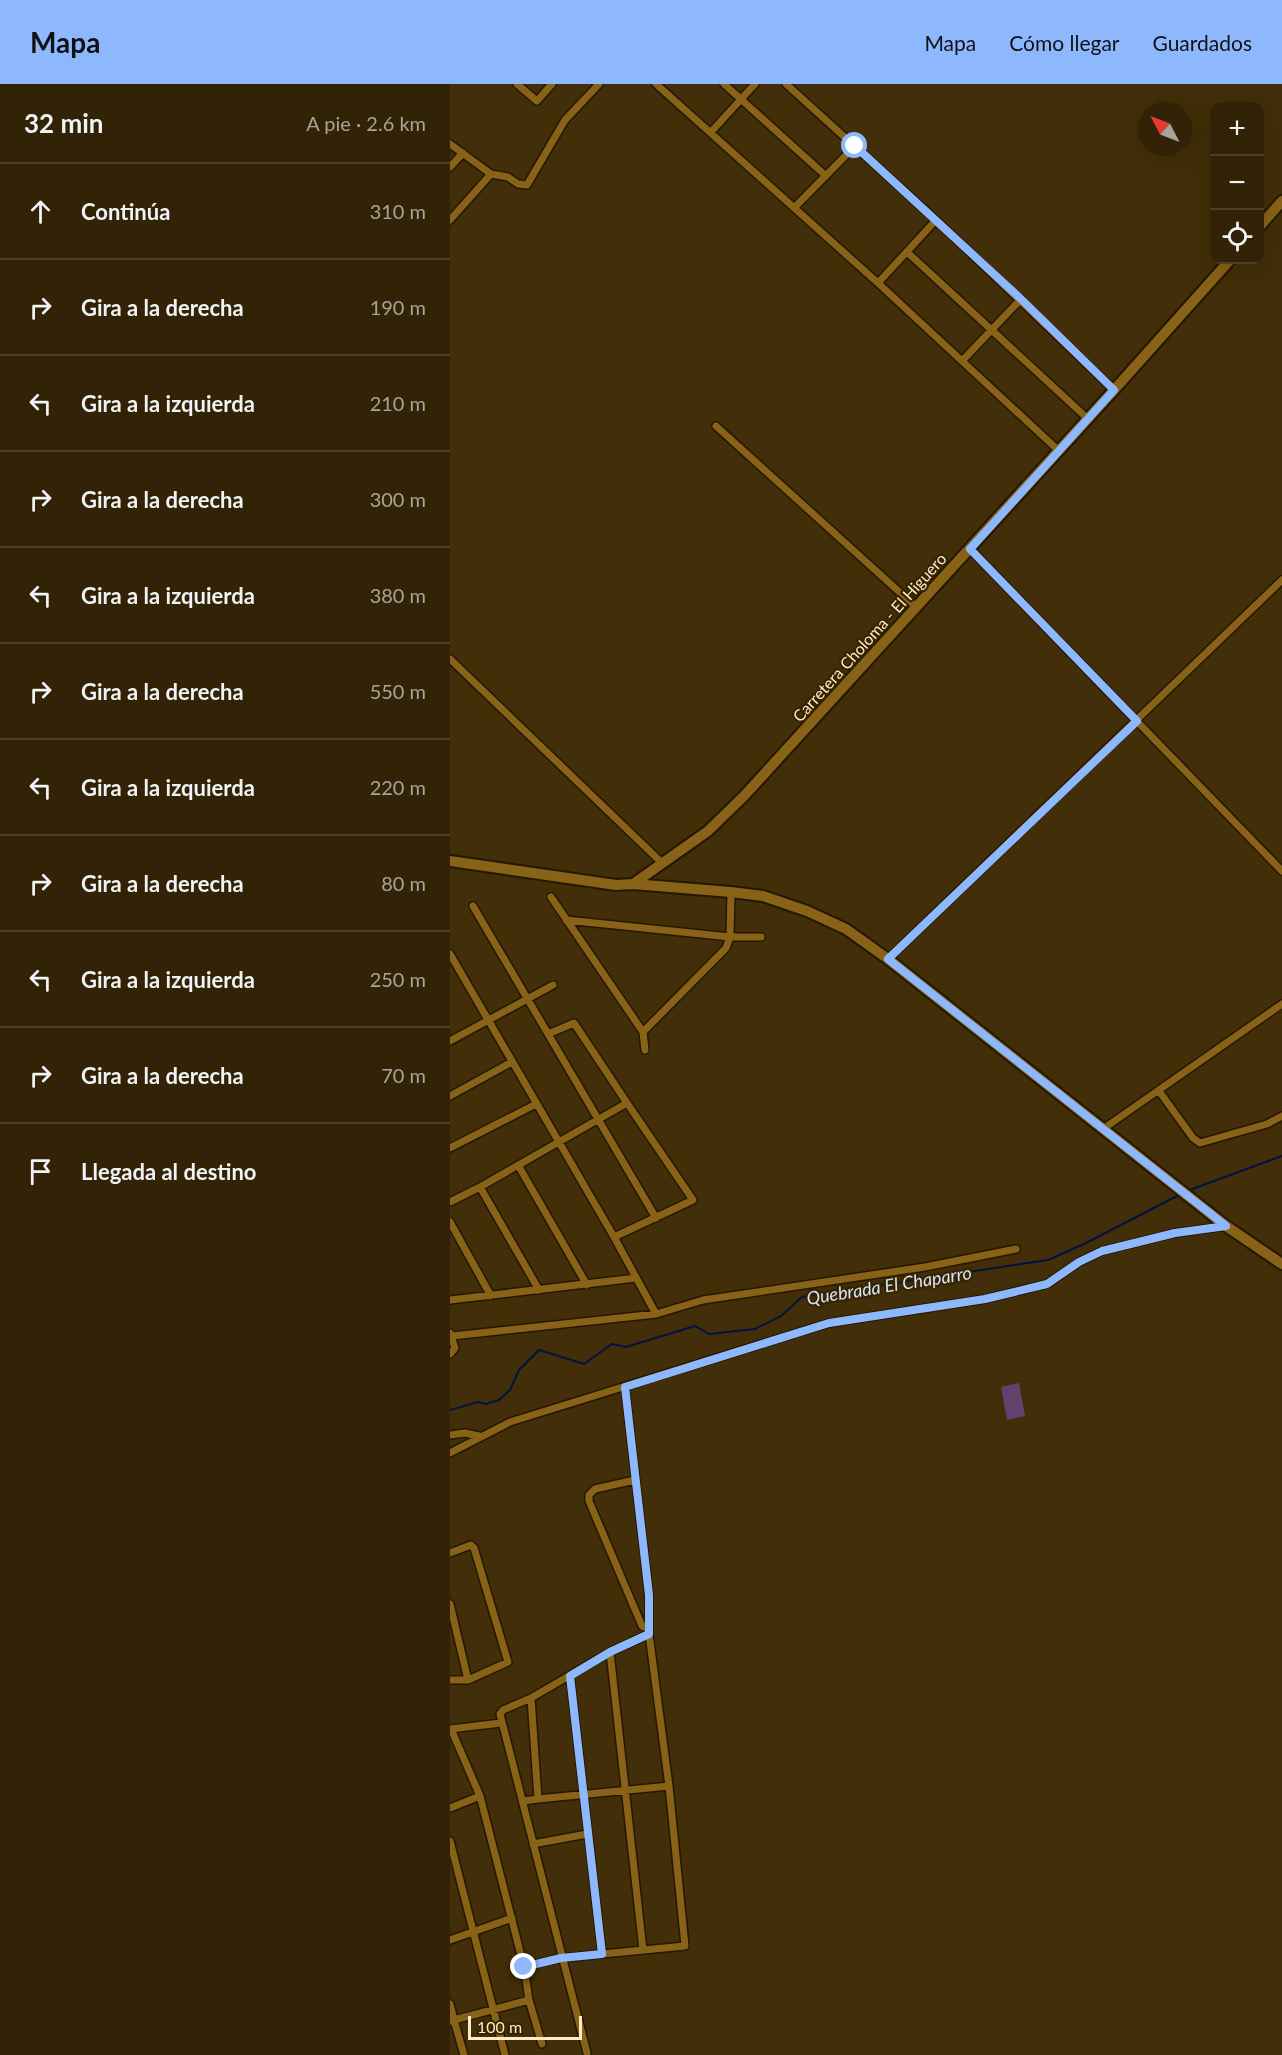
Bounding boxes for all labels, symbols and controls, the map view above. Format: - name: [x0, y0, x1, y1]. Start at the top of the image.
- text: Mapa: [30, 25, 100, 59]
- text: Mapa: [924, 30, 976, 55]
- text: Cómo llegar: [1009, 30, 1120, 55]
- text: Guardados: [1153, 30, 1252, 55]
- north arrow: [1138, 102, 1192, 156]
- map controls: [1210, 102, 1264, 264]
- button: +: [1210, 102, 1264, 156]
- text: 32 min: [24, 107, 104, 139]
- text: A pie · 2.6 km: [306, 111, 426, 135]
- route start: [841, 132, 867, 158]
- button: −: [1210, 156, 1264, 210]
- icon: ahead: [24, 195, 57, 228]
- text: Continúa: [81, 198, 170, 225]
- text: 310 m: [370, 199, 426, 223]
- button: locate: [1210, 210, 1264, 264]
- icon: right: [24, 291, 57, 324]
- text: Gira a la derecha: [81, 294, 244, 321]
- text: 190 m: [370, 295, 426, 319]
- icon: left: [24, 387, 57, 420]
- text: Gira a la izquierda: [81, 390, 255, 417]
- text: 210 m: [370, 391, 426, 415]
- icon: right: [24, 483, 57, 516]
- text: Gira a la derecha: [81, 486, 244, 513]
- text: 300 m: [370, 487, 426, 511]
- street label: Carretera Choloma - El Higuero: [788, 549, 950, 725]
- icon: left: [24, 579, 57, 612]
- text: Gira a la izquierda: [81, 582, 255, 609]
- text: 380 m: [370, 583, 426, 607]
- icon: right: [24, 675, 57, 708]
- text: Gira a la derecha: [81, 678, 244, 705]
- text: 550 m: [370, 679, 426, 703]
- icon: left: [24, 771, 57, 804]
- text: Gira a la izquierda: [81, 774, 255, 801]
- text: 220 m: [370, 775, 426, 799]
- icon: right: [24, 867, 57, 900]
- text: Gira a la derecha: [81, 870, 244, 897]
- text: 80 m: [381, 871, 426, 895]
- icon: left: [24, 963, 57, 996]
- text: Gira a la izquierda: [81, 966, 255, 993]
- text: 250 m: [370, 967, 426, 991]
- icon: right: [24, 1059, 57, 1092]
- text: Gira a la derecha: [81, 1062, 244, 1089]
- text: 70 m: [381, 1063, 426, 1087]
- icon: arrive: [24, 1155, 57, 1188]
- text: Llegada al destino: [81, 1158, 257, 1185]
- water label: Quebrada El Chaparro: [805, 1261, 973, 1309]
- route end: [510, 1953, 536, 1979]
- scale bar: [468, 2013, 582, 2040]
- text: 100 m: [477, 2017, 522, 2036]

